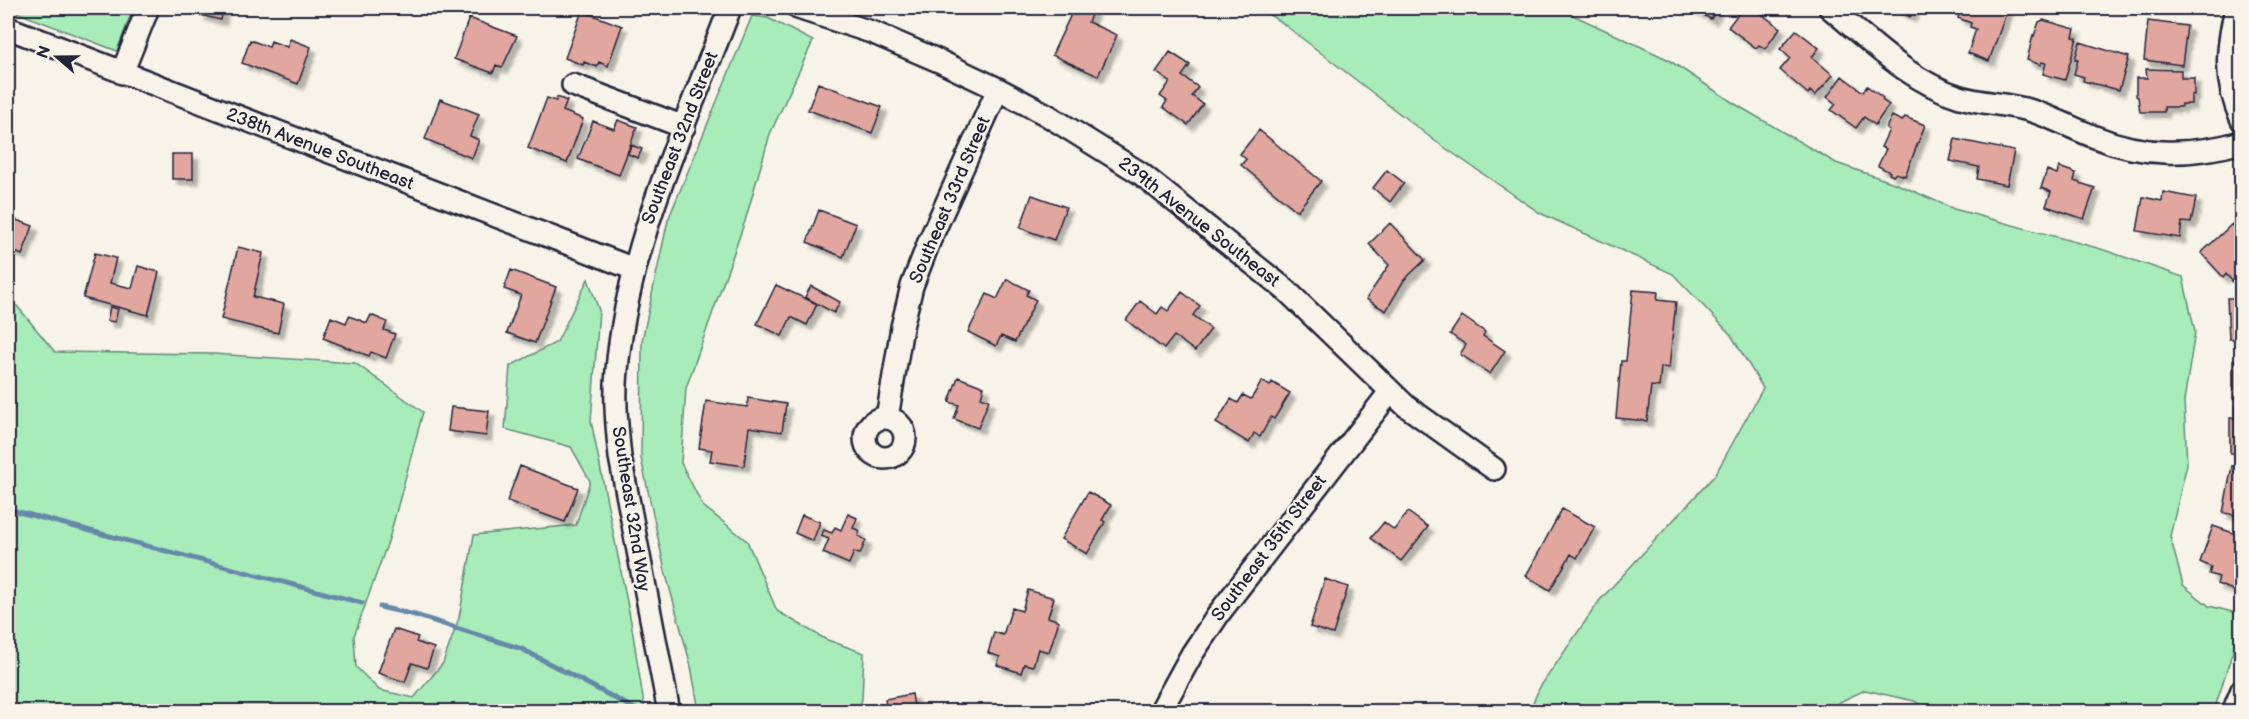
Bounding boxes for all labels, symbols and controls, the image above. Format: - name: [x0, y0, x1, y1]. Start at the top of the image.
- north arrow: [27, 27, 87, 87]
- text: N: [33, 43, 55, 61]
- street label: Southeast 32nd Street: [637, 49, 723, 227]
- street label: 238th Avenue Southeast: [223, 104, 417, 195]
- street label: Southeast 33rd Street: [905, 113, 995, 287]
- street label: 239th Avenue Southeast: [1114, 153, 1284, 292]
- street label: Southeast 32nd Way: [608, 425, 655, 594]
- street label: Southeast 35th Street: [1207, 470, 1331, 625]

